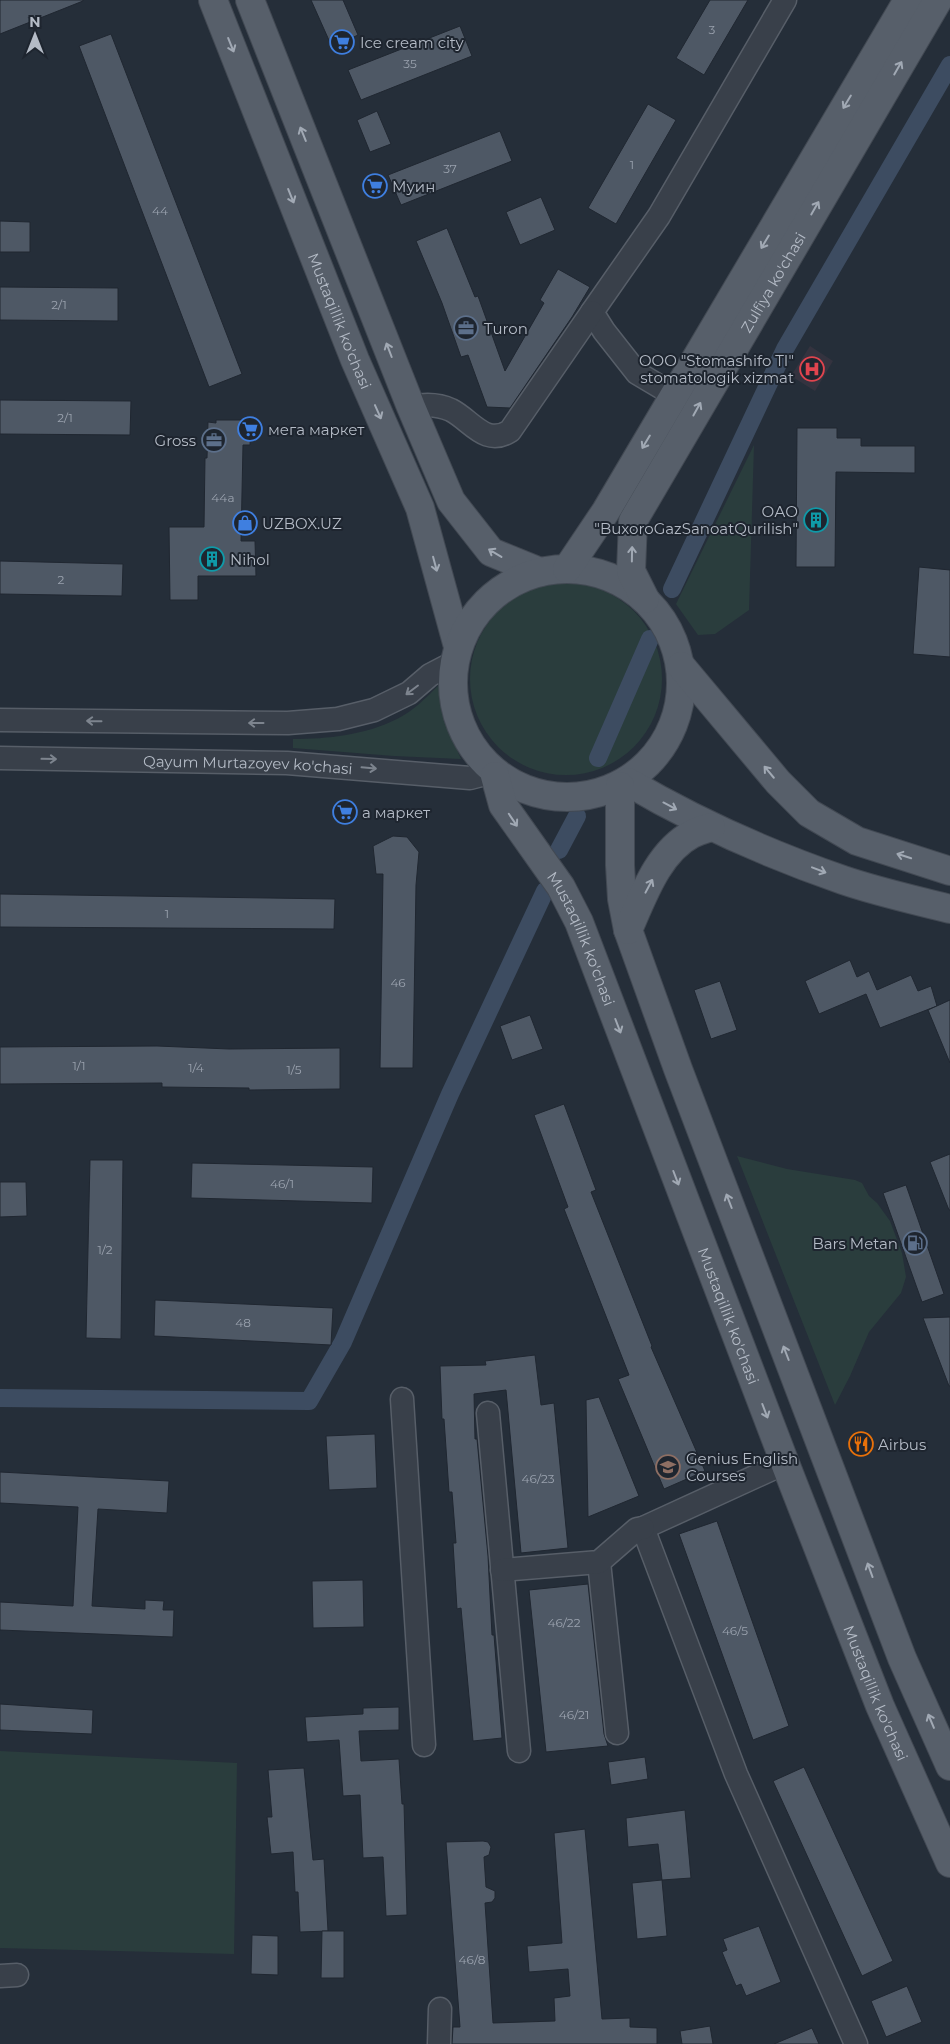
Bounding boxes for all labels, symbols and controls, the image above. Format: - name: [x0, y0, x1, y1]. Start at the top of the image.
- north arrow: [10, 10, 60, 60]
- text: N: [29, 13, 41, 31]
- house number: 3: [709, 22, 716, 37]
- supermarket icon: Ice cream city: [329, 29, 355, 55]
- place label: Ice cream city: [360, 33, 464, 52]
- one-way arrow: [227, 37, 236, 52]
- house number: 35: [403, 56, 417, 71]
- one-way arrow: [893, 62, 903, 76]
- one-way arrow: [842, 95, 852, 109]
- one-way arrow: [298, 127, 307, 142]
- house number: 1: [630, 157, 634, 172]
- house number: 37: [443, 161, 457, 176]
- supermarket icon: Муин: [362, 173, 388, 199]
- place label: Муин: [392, 177, 435, 196]
- one-way arrow: [287, 188, 296, 204]
- one-way arrow: [811, 202, 821, 216]
- house number: 44: [152, 203, 168, 218]
- street label: Zulfiya ko'chasi: [736, 229, 809, 336]
- one-way arrow: [759, 235, 769, 249]
- street label: Mustaqillik ko'chasi: [304, 250, 376, 392]
- house number: 2/1: [51, 297, 67, 312]
- office icon: Turon: [453, 315, 479, 341]
- place label: Turon: [484, 319, 528, 338]
- one-way arrow: [384, 342, 393, 358]
- place label: OOO "Stomashifo TI" stomatologik xizmat: [639, 351, 794, 387]
- hospital icon: OOO "Stomashifo TI" stomatologik xizmat: [799, 356, 825, 382]
- one-way arrow: [693, 402, 703, 416]
- one-way arrow: [373, 404, 383, 419]
- house number: 2/1: [57, 410, 73, 425]
- supermarket icon: мега маркет: [237, 416, 263, 442]
- place label: мега маркет: [268, 420, 365, 439]
- office icon: Gross: [201, 427, 227, 453]
- place label: Gross: [155, 431, 196, 450]
- one-way arrow: [641, 435, 651, 449]
- house number: 44a: [211, 490, 235, 505]
- place label: ОАО "BuxoroGazSanoatQurilish": [594, 502, 798, 538]
- building icon: ОАО "BuxoroGazSanoatQurilish": [803, 507, 829, 533]
- shop icon: UZBOX.UZ: [232, 510, 258, 536]
- place label: UZBOX.UZ: [262, 514, 342, 533]
- building icon: Nihol: [199, 546, 225, 572]
- one-way arrow: [627, 546, 636, 562]
- one-way arrow: [489, 547, 503, 557]
- place label: Nihol: [230, 550, 270, 569]
- one-way arrow: [431, 555, 441, 571]
- house number: 2: [58, 572, 65, 587]
- one-way arrow: [406, 684, 419, 695]
- one-way arrow: [86, 716, 102, 726]
- one-way arrow: [249, 718, 265, 727]
- street label: Qayum Murtazoyev ko'chasi: [143, 751, 353, 778]
- one-way arrow: [40, 754, 56, 763]
- one-way arrow: [360, 764, 376, 773]
- one-way arrow: [763, 765, 774, 778]
- supermarket icon: а маркет: [332, 799, 358, 825]
- one-way arrow: [662, 802, 677, 811]
- place label: а маркет: [362, 803, 431, 822]
- one-way arrow: [508, 813, 518, 827]
- one-way arrow: [896, 851, 912, 861]
- one-way arrow: [811, 866, 826, 876]
- street label: Mustaqillik ko'chasi: [543, 868, 619, 1008]
- one-way arrow: [644, 878, 654, 893]
- house number: 1: [165, 906, 169, 921]
- house number: 46: [390, 975, 406, 990]
- one-way arrow: [614, 1018, 623, 1033]
- house number: 1/1: [72, 1058, 86, 1073]
- house number: 1/4: [188, 1060, 204, 1075]
- house number: 1/5: [286, 1062, 302, 1077]
- one-way arrow: [672, 1169, 681, 1185]
- house number: 46/1: [270, 1176, 294, 1191]
- one-way arrow: [723, 1194, 732, 1209]
- fuel station icon: Bars Metan: [902, 1230, 928, 1256]
- place label: Bars Metan: [812, 1234, 898, 1253]
- house number: 1/2: [97, 1242, 113, 1257]
- street label: Mustaqillik ko'chasi: [694, 1244, 764, 1387]
- house number: 48: [235, 1315, 251, 1330]
- one-way arrow: [781, 1346, 790, 1362]
- one-way arrow: [761, 1403, 771, 1418]
- restaurant icon: Airbus: [848, 1431, 874, 1457]
- place label: Airbus: [878, 1435, 926, 1454]
- place label: Genius English Courses: [686, 1449, 798, 1485]
- school or university icon: Genius English Courses: [655, 1454, 681, 1480]
- house number: 46/23: [522, 1471, 555, 1486]
- one-way arrow: [865, 1563, 874, 1579]
- house number: 46/22: [547, 1615, 581, 1630]
- street label: Mustaqillik ko'chasi: [840, 1622, 913, 1764]
- house number: 46/5: [722, 1623, 748, 1638]
- house number: 46/21: [559, 1707, 589, 1722]
- one-way arrow: [925, 1714, 935, 1729]
- house number: 46/8: [459, 1952, 486, 1967]

